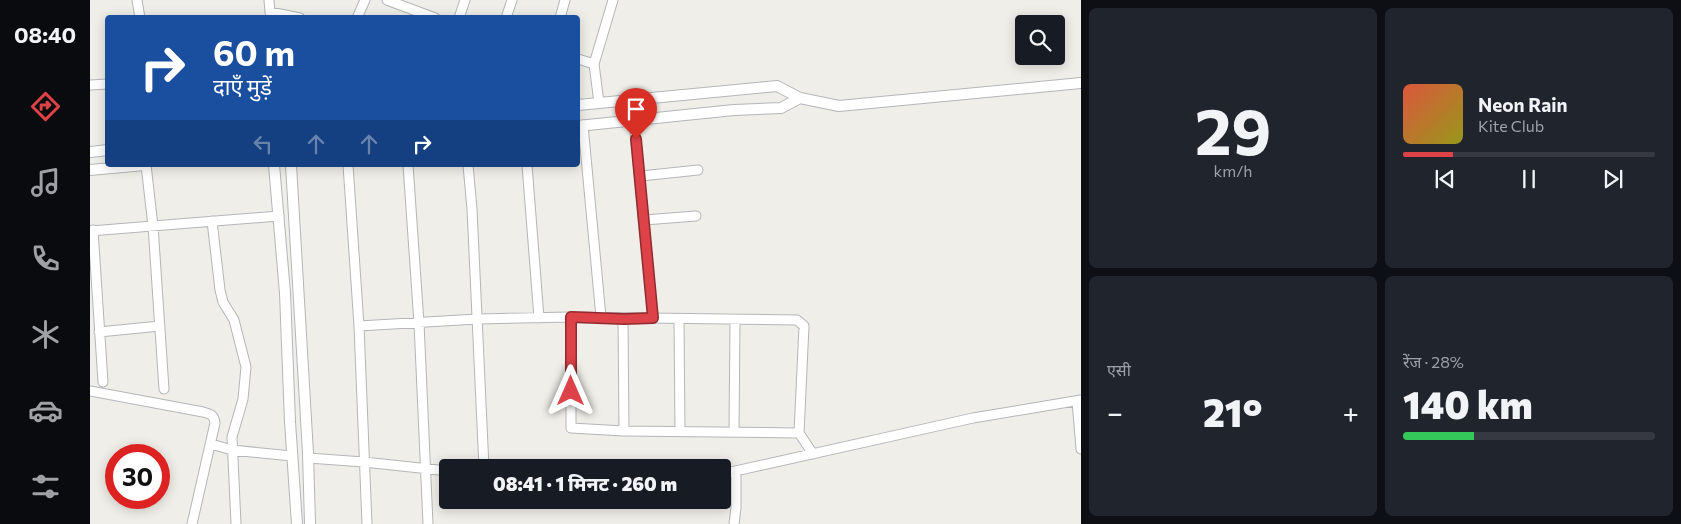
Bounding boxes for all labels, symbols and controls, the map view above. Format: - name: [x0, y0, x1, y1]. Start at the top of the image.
- map controls: [1015, 15, 1065, 65]
- button: search: [1015, 15, 1065, 65]
- text: 08:40: [14, 21, 76, 48]
- text: 60 m: [213, 30, 295, 73]
- icon: right: [130, 35, 195, 100]
- text: दाएँ मुड़ें: [213, 73, 272, 100]
- pin: [615, 88, 657, 139]
- icon: directions: [28, 89, 63, 124]
- text: 29: [1195, 89, 1271, 168]
- text: Neon Rain: [1478, 93, 1568, 116]
- icon: arrive: [622, 95, 650, 123]
- text: Kite Club: [1478, 116, 1544, 135]
- icon: left: [249, 130, 277, 158]
- icon: ahead: [302, 130, 330, 158]
- icon: ahead: [355, 130, 383, 158]
- icon: right: [408, 130, 436, 158]
- text: km/h: [1214, 161, 1252, 180]
- icon: music: [28, 165, 63, 200]
- icon: previous: [1431, 165, 1459, 193]
- icon: pause: [1515, 165, 1543, 193]
- icon: next: [1599, 165, 1627, 193]
- icon: phone: [28, 241, 63, 276]
- icon: climate: [28, 317, 63, 352]
- text: रेंज · 28%: [1403, 352, 1464, 371]
- text: एसी: [1107, 360, 1131, 379]
- position arrow: [544, 364, 596, 416]
- text: 140 km: [1403, 380, 1533, 427]
- text: 21°: [1203, 388, 1263, 435]
- icon: car: [28, 393, 63, 428]
- text: −: [1107, 395, 1123, 429]
- text: +: [1343, 395, 1359, 429]
- speed limit sign: 30: [105, 444, 170, 509]
- icon: filters: [28, 469, 63, 504]
- text: 08:41 · 1 मिनट · 260 m: [493, 472, 677, 495]

